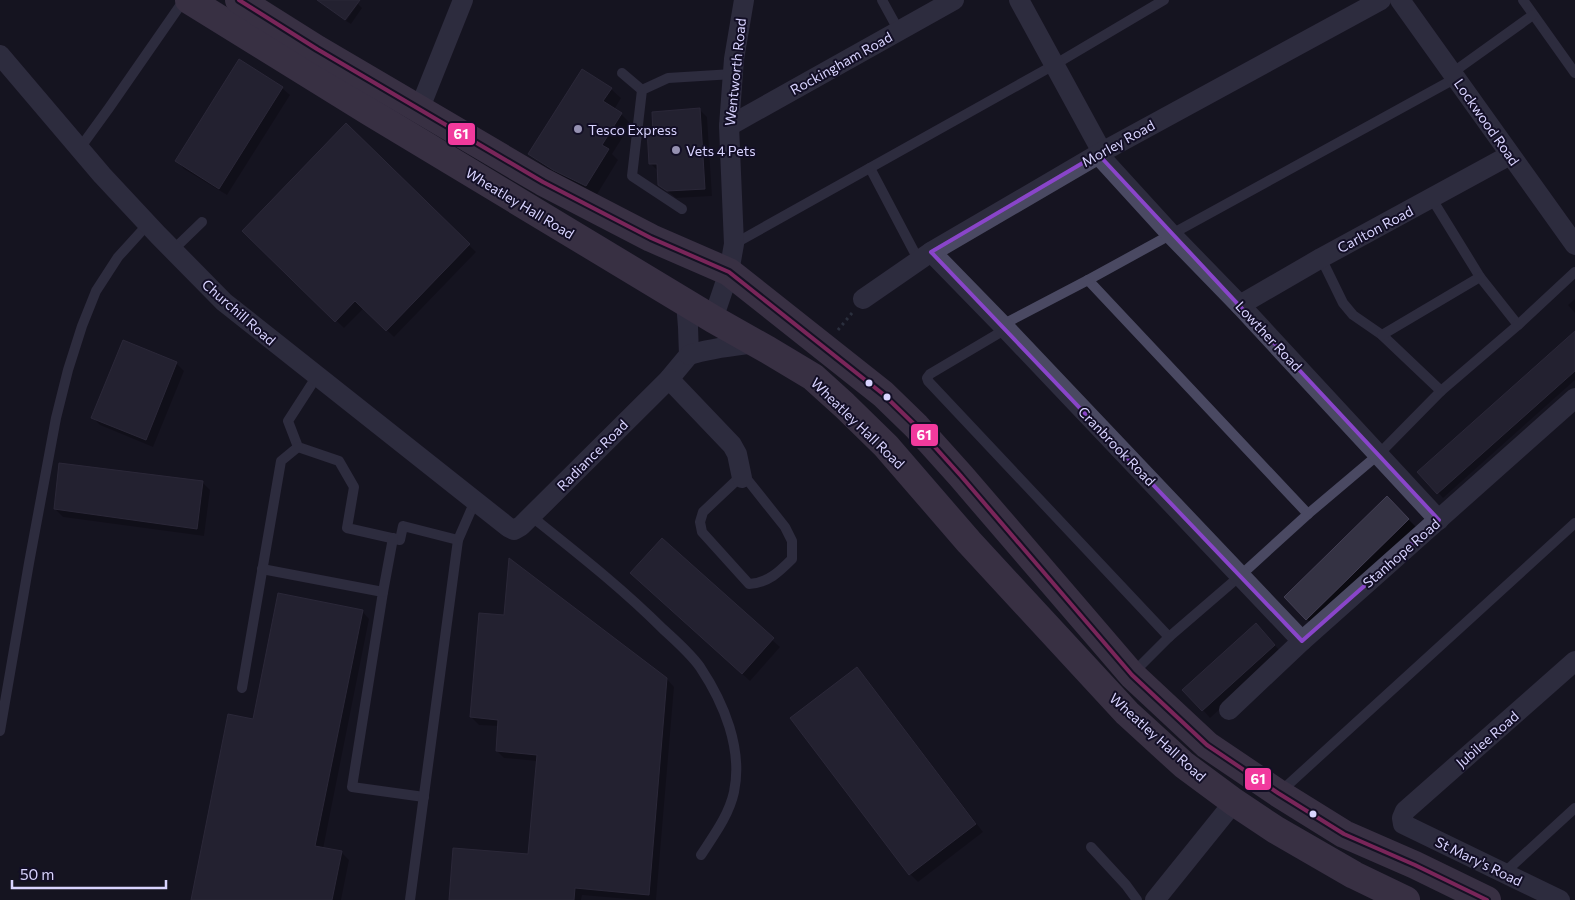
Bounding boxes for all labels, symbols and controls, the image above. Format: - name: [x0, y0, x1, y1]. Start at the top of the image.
- street label: Wentworth Road: [721, 17, 749, 127]
- street label: Rockingham Road: [787, 28, 895, 98]
- street label: Lockwood Road: [1451, 75, 1523, 169]
- street label: Morley Road: [1079, 116, 1157, 170]
- place label: Tesco Express: [588, 121, 677, 138]
- line badge: 61: [447, 122, 476, 146]
- marker: Tesco Express: [572, 123, 584, 135]
- text: 61: [454, 125, 468, 142]
- place label: Vets 4 Pets: [686, 142, 756, 159]
- marker: Vets 4 Pets: [670, 144, 682, 156]
- street label: Wheatley Hall Road: [463, 164, 577, 242]
- street label: Carlton Road: [1334, 202, 1416, 256]
- street label: Churchill Road: [199, 275, 279, 349]
- street label: Lowther Road: [1232, 297, 1306, 375]
- street label: Wheatley Hall Road: [808, 374, 908, 472]
- unlabelled marker: [864, 378, 874, 388]
- unlabelled marker: [882, 392, 892, 402]
- street label: Cranbrook Road: [1075, 403, 1159, 489]
- street label: Radiance Road: [553, 416, 631, 494]
- line badge: 61: [910, 423, 939, 447]
- text: 61: [917, 426, 931, 443]
- street label: Stanhope Road: [1359, 515, 1443, 591]
- street label: Wheatley Hall Road: [1106, 689, 1210, 785]
- street label: Jubilee Road: [1452, 707, 1522, 771]
- line badge: 61: [1244, 767, 1272, 791]
- text: 61: [1251, 770, 1265, 787]
- unlabelled marker: [1308, 809, 1318, 819]
- street label: St Mary's Road: [1433, 833, 1525, 889]
- scale bar: [12, 858, 166, 890]
- text: 50 m: [20, 865, 54, 883]

